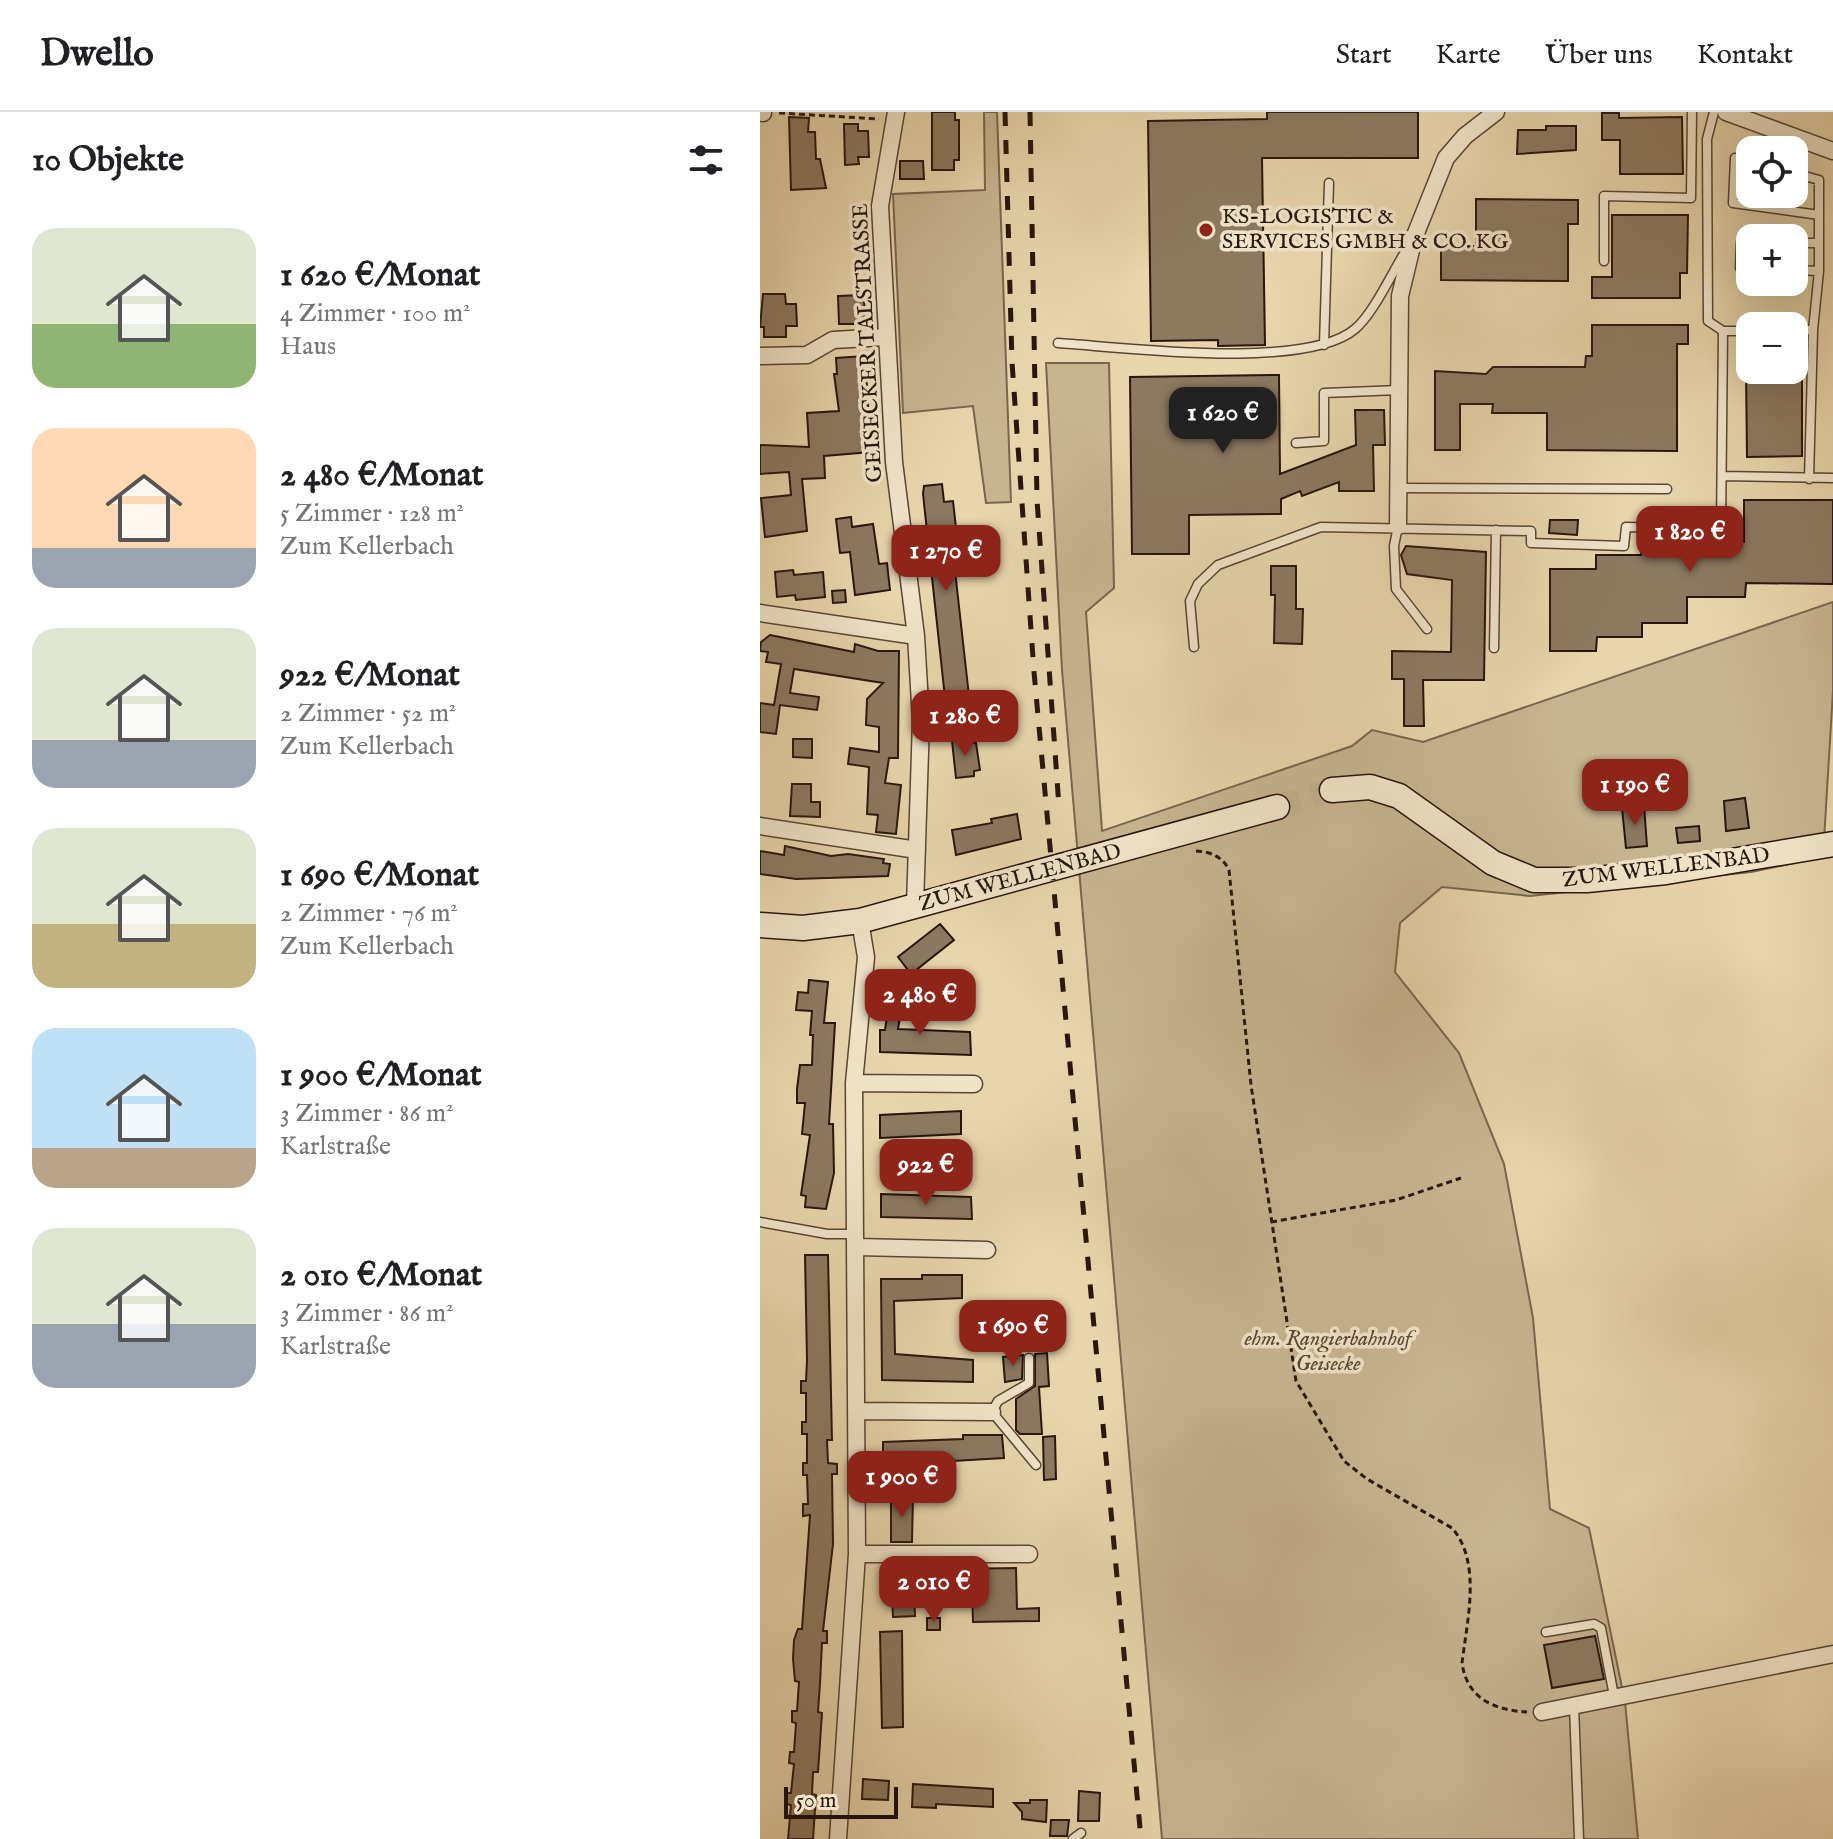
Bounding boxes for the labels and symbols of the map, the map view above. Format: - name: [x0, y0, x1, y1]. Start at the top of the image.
- street label: GEISECKER TALSTRASSE: [847, 203, 889, 483]
- place label: KS-LOGISTIC & SERVICES GMBH & CO. KG: [1222, 203, 1509, 256]
- marker: KS-LOGISTIC & SERVICES GMBH & CO. KG: [1197, 221, 1215, 239]
- pin: 1 620 €: [1149, 387, 1297, 455]
- pin: 1 820 €: [1616, 506, 1764, 574]
- pin: 1 270 €: [872, 525, 1020, 593]
- pin: 1 280 €: [891, 690, 1039, 758]
- pin: 1 190 €: [1561, 759, 1709, 827]
- street label: ZUM WELLENBAD: [916, 838, 1124, 918]
- street label: ZUM WELLENBAD: [1561, 841, 1771, 895]
- pin: 2 480 €: [846, 969, 994, 1037]
- pin: 922 €: [870, 1139, 982, 1207]
- pin: 1 690 €: [939, 1300, 1087, 1368]
- park label: ehm. Rangierbahnhof Geisecke: [1243, 1325, 1417, 1378]
- pin: 1 900 €: [828, 1451, 976, 1519]
- pin: 2 010 €: [860, 1556, 1008, 1624]
- scale bar: [784, 1783, 898, 1819]

